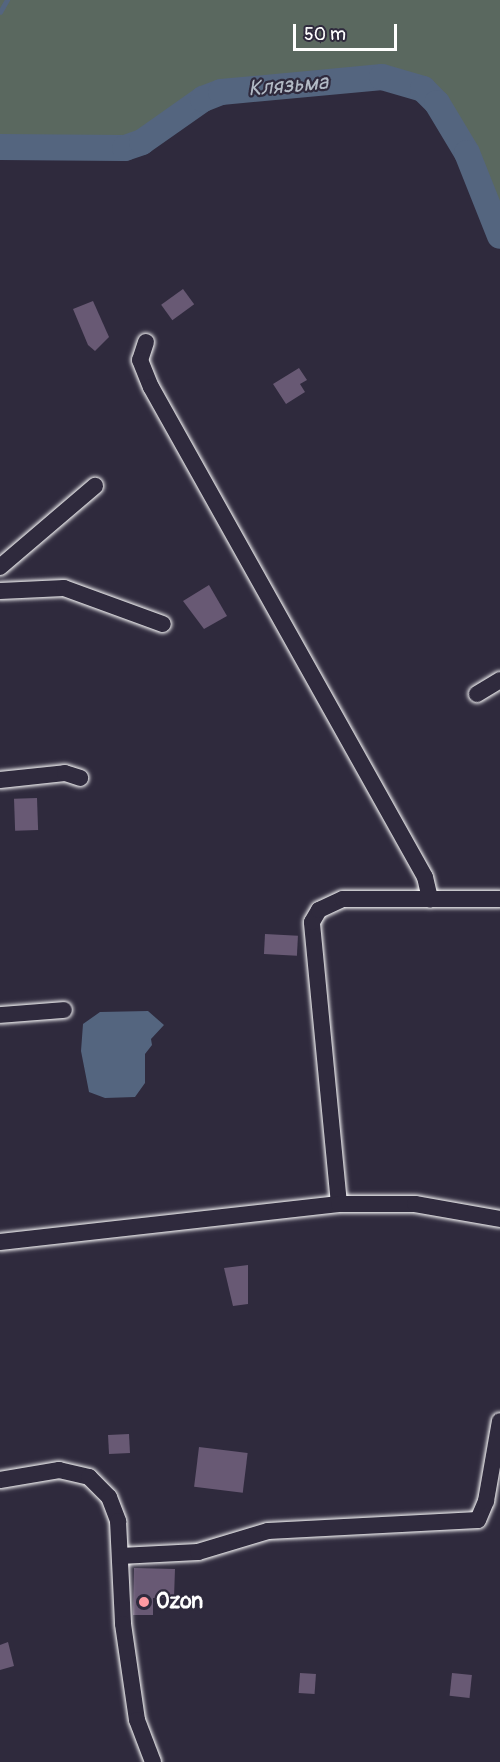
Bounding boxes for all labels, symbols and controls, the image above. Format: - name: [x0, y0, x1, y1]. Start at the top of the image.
- scale bar: [296, 12, 400, 50]
- text: 50 m: [304, 23, 346, 46]
- water label: Клязьма: [247, 69, 329, 103]
- place label: Ozon: [156, 1589, 203, 1615]
- marker: Ozon: [137, 1595, 151, 1609]

